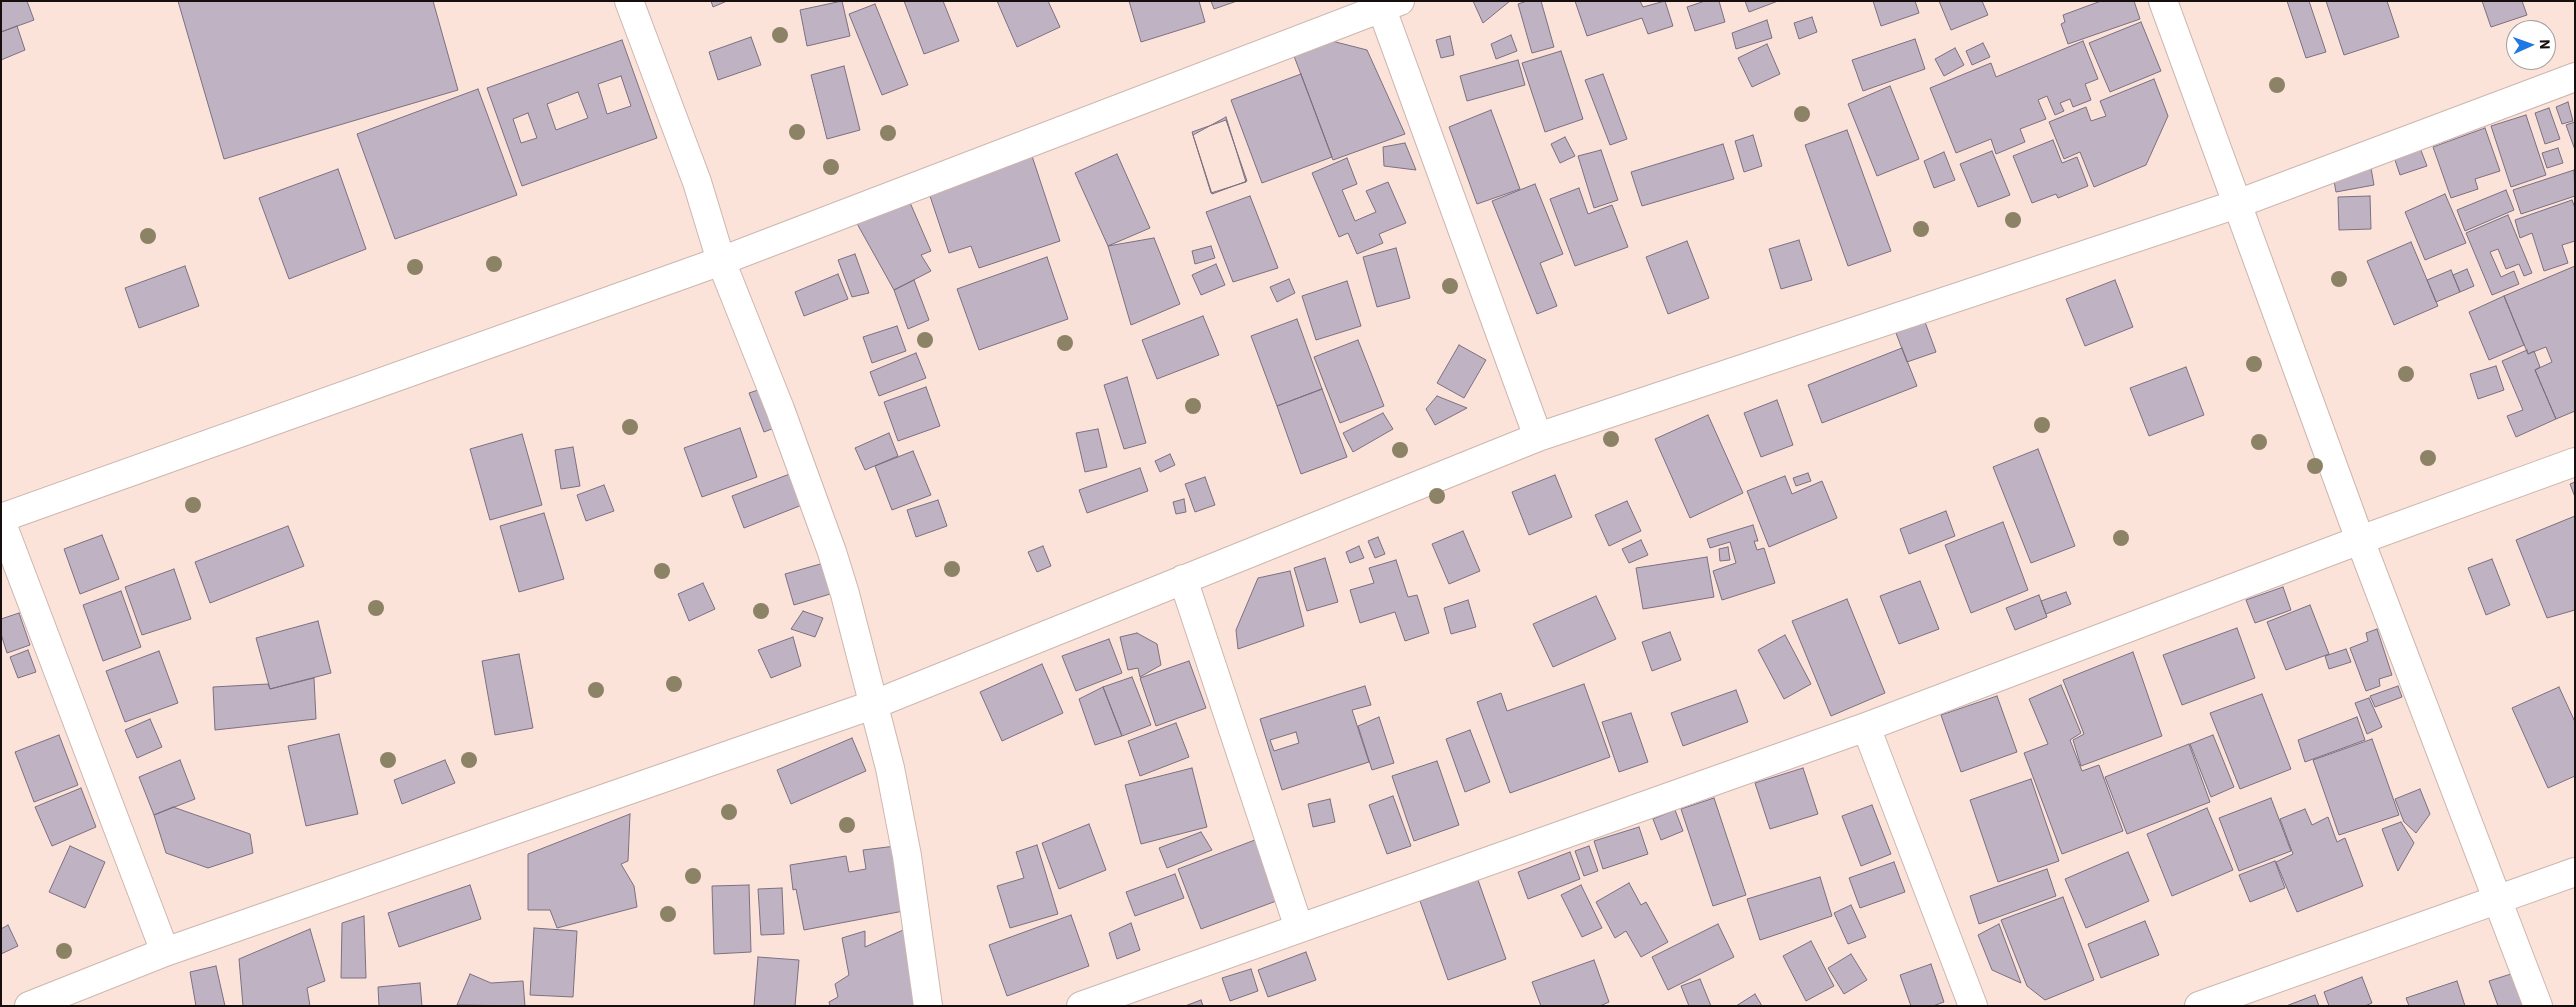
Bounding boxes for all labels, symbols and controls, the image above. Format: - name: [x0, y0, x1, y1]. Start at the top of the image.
- north arrow: [2506, 20, 2556, 70]
- text: N: [2536, 39, 2554, 50]

